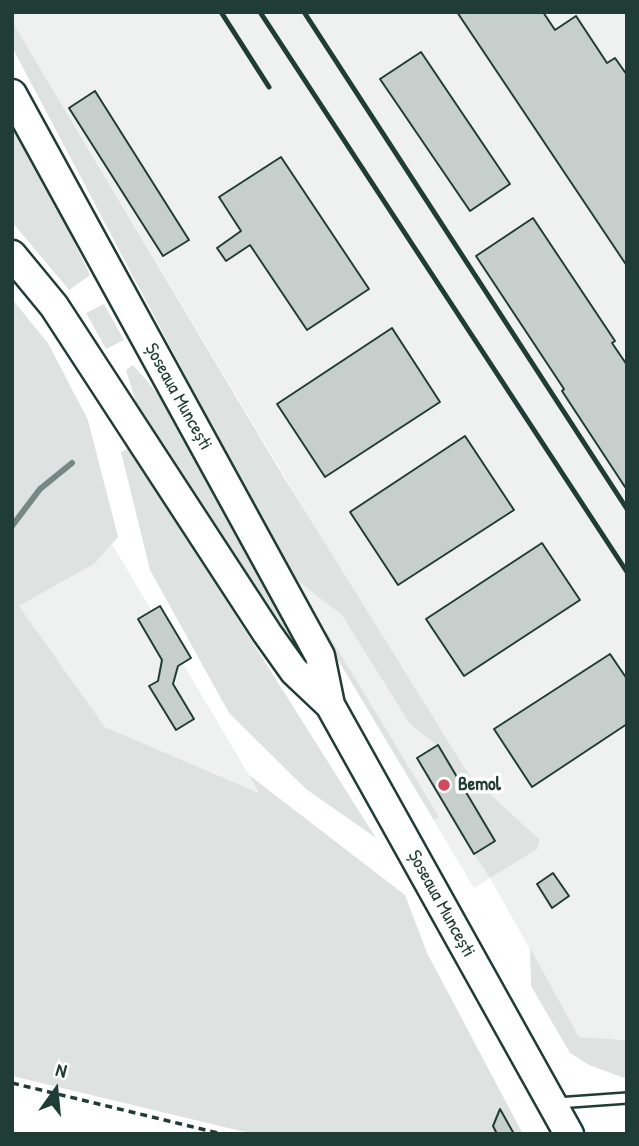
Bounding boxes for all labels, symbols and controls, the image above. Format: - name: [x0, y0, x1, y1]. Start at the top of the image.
- street label: Șoseaua Muncești: [139, 340, 217, 454]
- place label: Bemol: [458, 774, 501, 796]
- marker: Bemol: [436, 777, 452, 793]
- street label: Șoseaua Muncești: [402, 847, 480, 961]
- north arrow: [21, 1055, 91, 1125]
- text: N: [53, 1056, 70, 1084]

